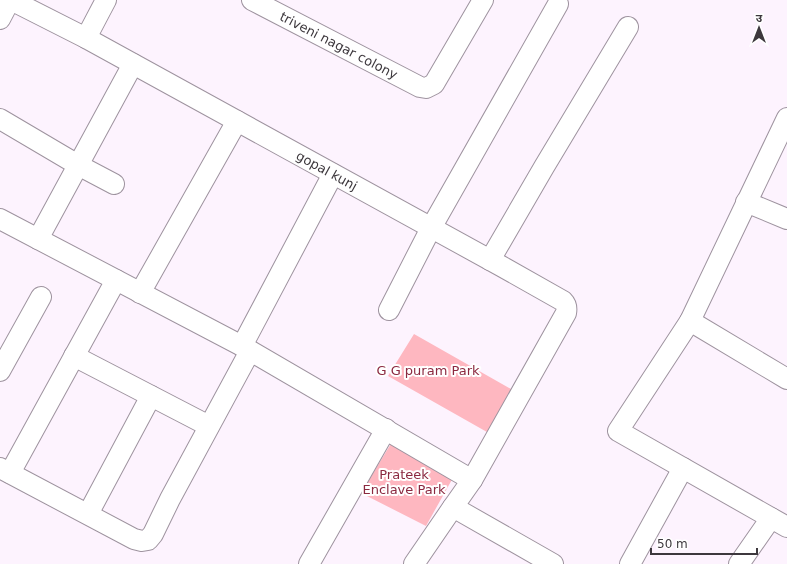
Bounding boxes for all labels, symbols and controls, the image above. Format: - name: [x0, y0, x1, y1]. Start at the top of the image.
- north arrow: [739, 8, 779, 48]
- street label: triveni nagar colony: [277, 9, 400, 82]
- text: उ: [756, 12, 763, 25]
- street label: gopal kunj: [294, 148, 360, 194]
- park label: G G puram Park: [376, 363, 480, 378]
- park label: Prateek Enclave Park: [362, 467, 446, 497]
- scale bar: [651, 530, 757, 556]
- text: 50 m: [657, 537, 688, 551]

